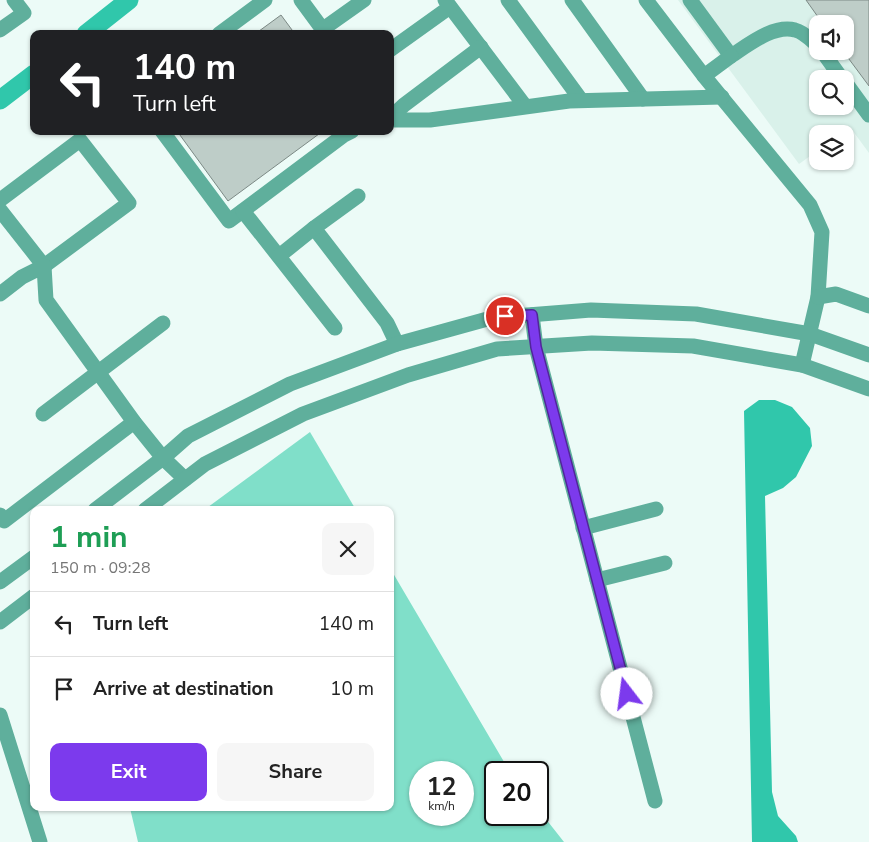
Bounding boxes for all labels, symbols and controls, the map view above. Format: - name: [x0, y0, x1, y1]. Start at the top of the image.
- map controls: [809, 15, 854, 170]
- button: sound: [809, 15, 854, 60]
- text: 140 m: [133, 44, 236, 91]
- icon: left: [50, 50, 115, 115]
- button: search: [809, 70, 854, 115]
- text: Turn left: [133, 89, 216, 119]
- button: layers: [809, 125, 854, 170]
- pin: [484, 295, 526, 337]
- icon: arrive: [491, 302, 519, 330]
- text: 1 min: [50, 517, 128, 558]
- button: close: [322, 523, 374, 575]
- text: 150 m · 09:28: [50, 557, 151, 579]
- icon: left: [50, 610, 78, 638]
- text: Turn left: [93, 611, 168, 637]
- text: 140 m: [319, 611, 374, 637]
- position arrow: [600, 667, 652, 719]
- icon: arrive: [50, 675, 78, 703]
- text: Arrive at destination: [93, 676, 274, 702]
- text: 10 m: [330, 676, 374, 702]
- button: Exit: [50, 743, 207, 801]
- button: Share: [217, 743, 374, 801]
- speed limit sign: 20: [484, 761, 549, 826]
- text: 12: [426, 770, 457, 804]
- text: km/h: [428, 798, 455, 814]

